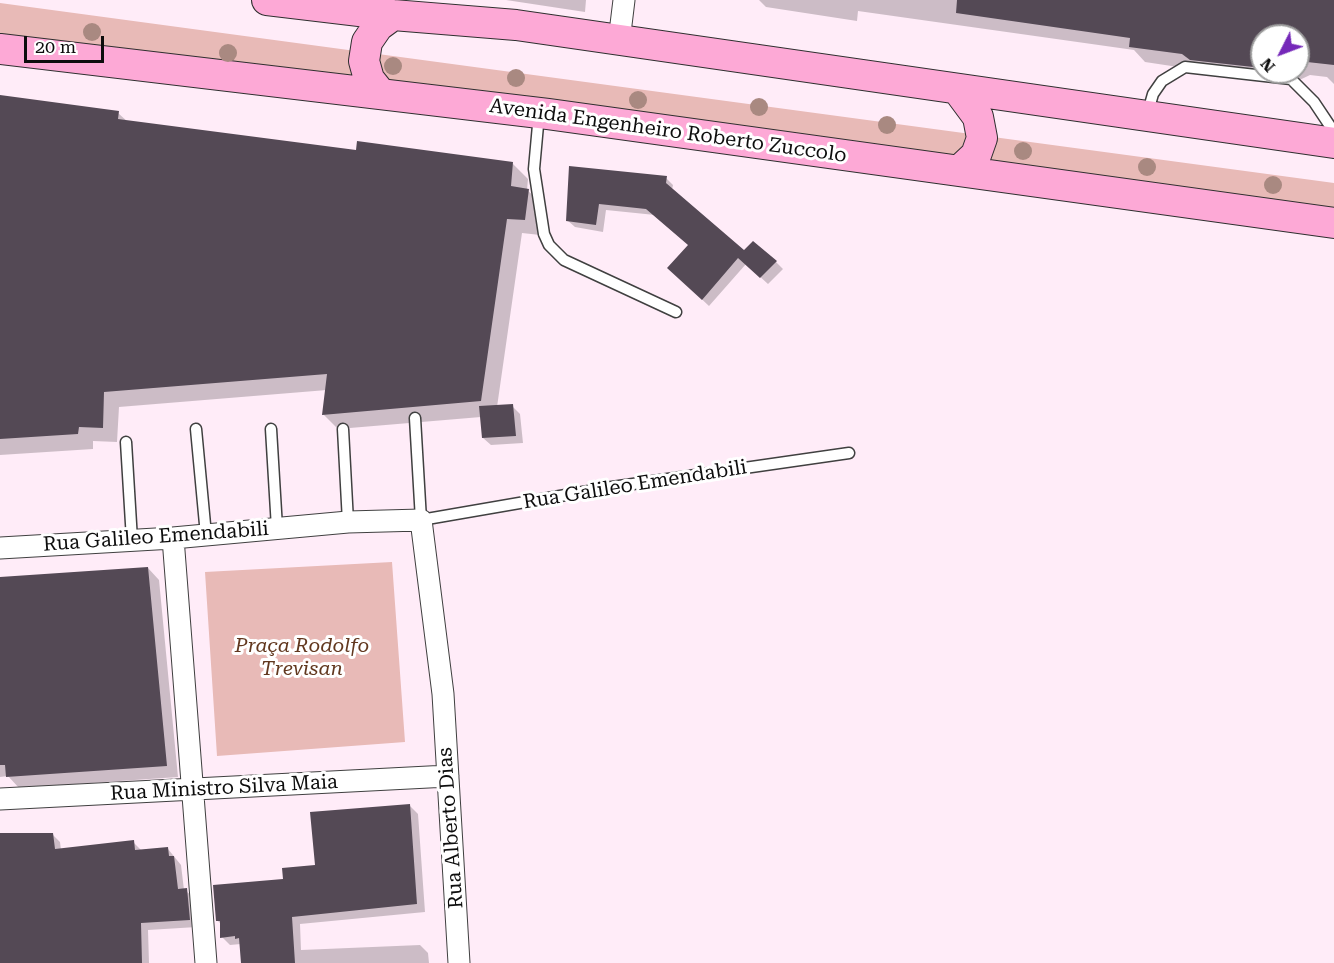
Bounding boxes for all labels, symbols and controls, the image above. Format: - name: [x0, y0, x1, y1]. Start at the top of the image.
- scale bar: [27, 24, 106, 62]
- north arrow: [1250, 24, 1310, 84]
- text: 20 m: [35, 36, 76, 57]
- text: N: [1257, 54, 1279, 76]
- street label: Avenida Engenheiro Roberto Zuccolo: [488, 94, 848, 168]
- street label: Rua Galileo Emendabili: [521, 455, 749, 515]
- street label: Rua Galileo Emendabili: [42, 517, 270, 557]
- park label: Praça Rodolfo Trevisan: [235, 634, 369, 681]
- street label: Rua Alberto Dias: [433, 747, 469, 909]
- street label: Rua Ministro Silva Maia: [110, 770, 338, 806]

